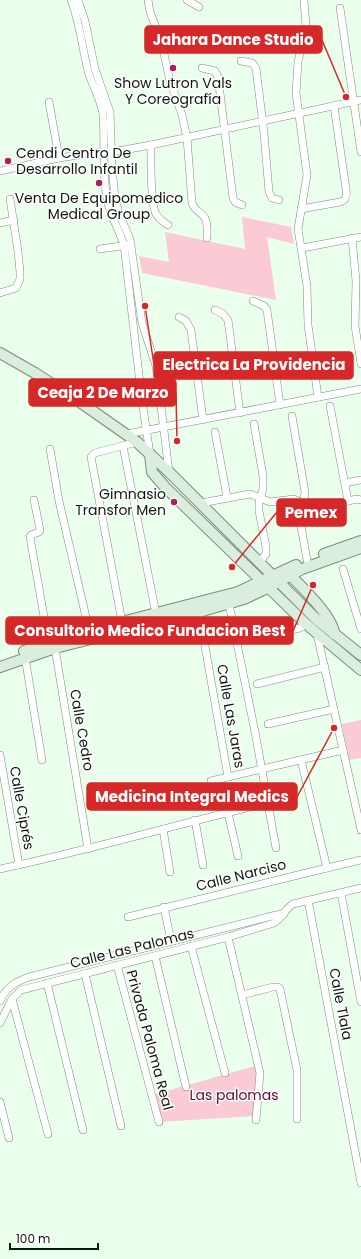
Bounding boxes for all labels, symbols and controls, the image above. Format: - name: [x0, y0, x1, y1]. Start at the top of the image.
- callout: Jahara Dance Studio: [145, 26, 322, 53]
- text: Jahara Dance Studio: [152, 29, 314, 50]
- marker: Show Lutron Vals Y Coreografía: [168, 63, 178, 73]
- place label: Show Lutron Vals Y Coreografía: [114, 73, 232, 109]
- place label: Cendi Centro De Desarrollo Infantil: [16, 143, 138, 179]
- marker: Cendi Centro De Desarrollo Infantil: [3, 156, 13, 166]
- marker: Venta De Equipomedico Medical Group: [94, 178, 104, 188]
- place label: Venta De Equipomedico Medical Group: [15, 188, 183, 224]
- callout: Electrica La Providencia: [154, 352, 353, 379]
- text: Electrica La Providencia: [162, 354, 346, 375]
- callout: Ceaja 2 De Marzo: [29, 379, 176, 406]
- text: Ceaja 2 De Marzo: [37, 382, 169, 403]
- place label: Gimnasio Transfor Men: [75, 484, 166, 520]
- marker: Gimnasio Transfor Men: [169, 497, 179, 507]
- callout: Pemex: [277, 499, 346, 526]
- text: Pemex: [285, 502, 337, 523]
- callout: Consultorio Medico Fundacion Best: [6, 617, 293, 644]
- text: Consultorio Medico Fundacion Best: [14, 620, 286, 641]
- street label: Calle Las Jaras: [212, 663, 250, 769]
- street label: Calle Cedro: [65, 688, 99, 772]
- street label: Calle Ciprés: [5, 765, 39, 851]
- callout: Medicina Integral Medics: [87, 783, 297, 810]
- text: Medicina Integral Medics: [95, 786, 289, 807]
- street label: Calle Narciso: [194, 854, 288, 896]
- street label: Calle Las Palomas: [68, 923, 196, 973]
- street label: Calle Tlala: [324, 966, 358, 1042]
- street label: Privada Paloma Real: [122, 968, 178, 1112]
- park label: Las palomas: [189, 1085, 279, 1105]
- scale bar: [10, 1225, 98, 1251]
- text: 100 m: [16, 1230, 50, 1247]

